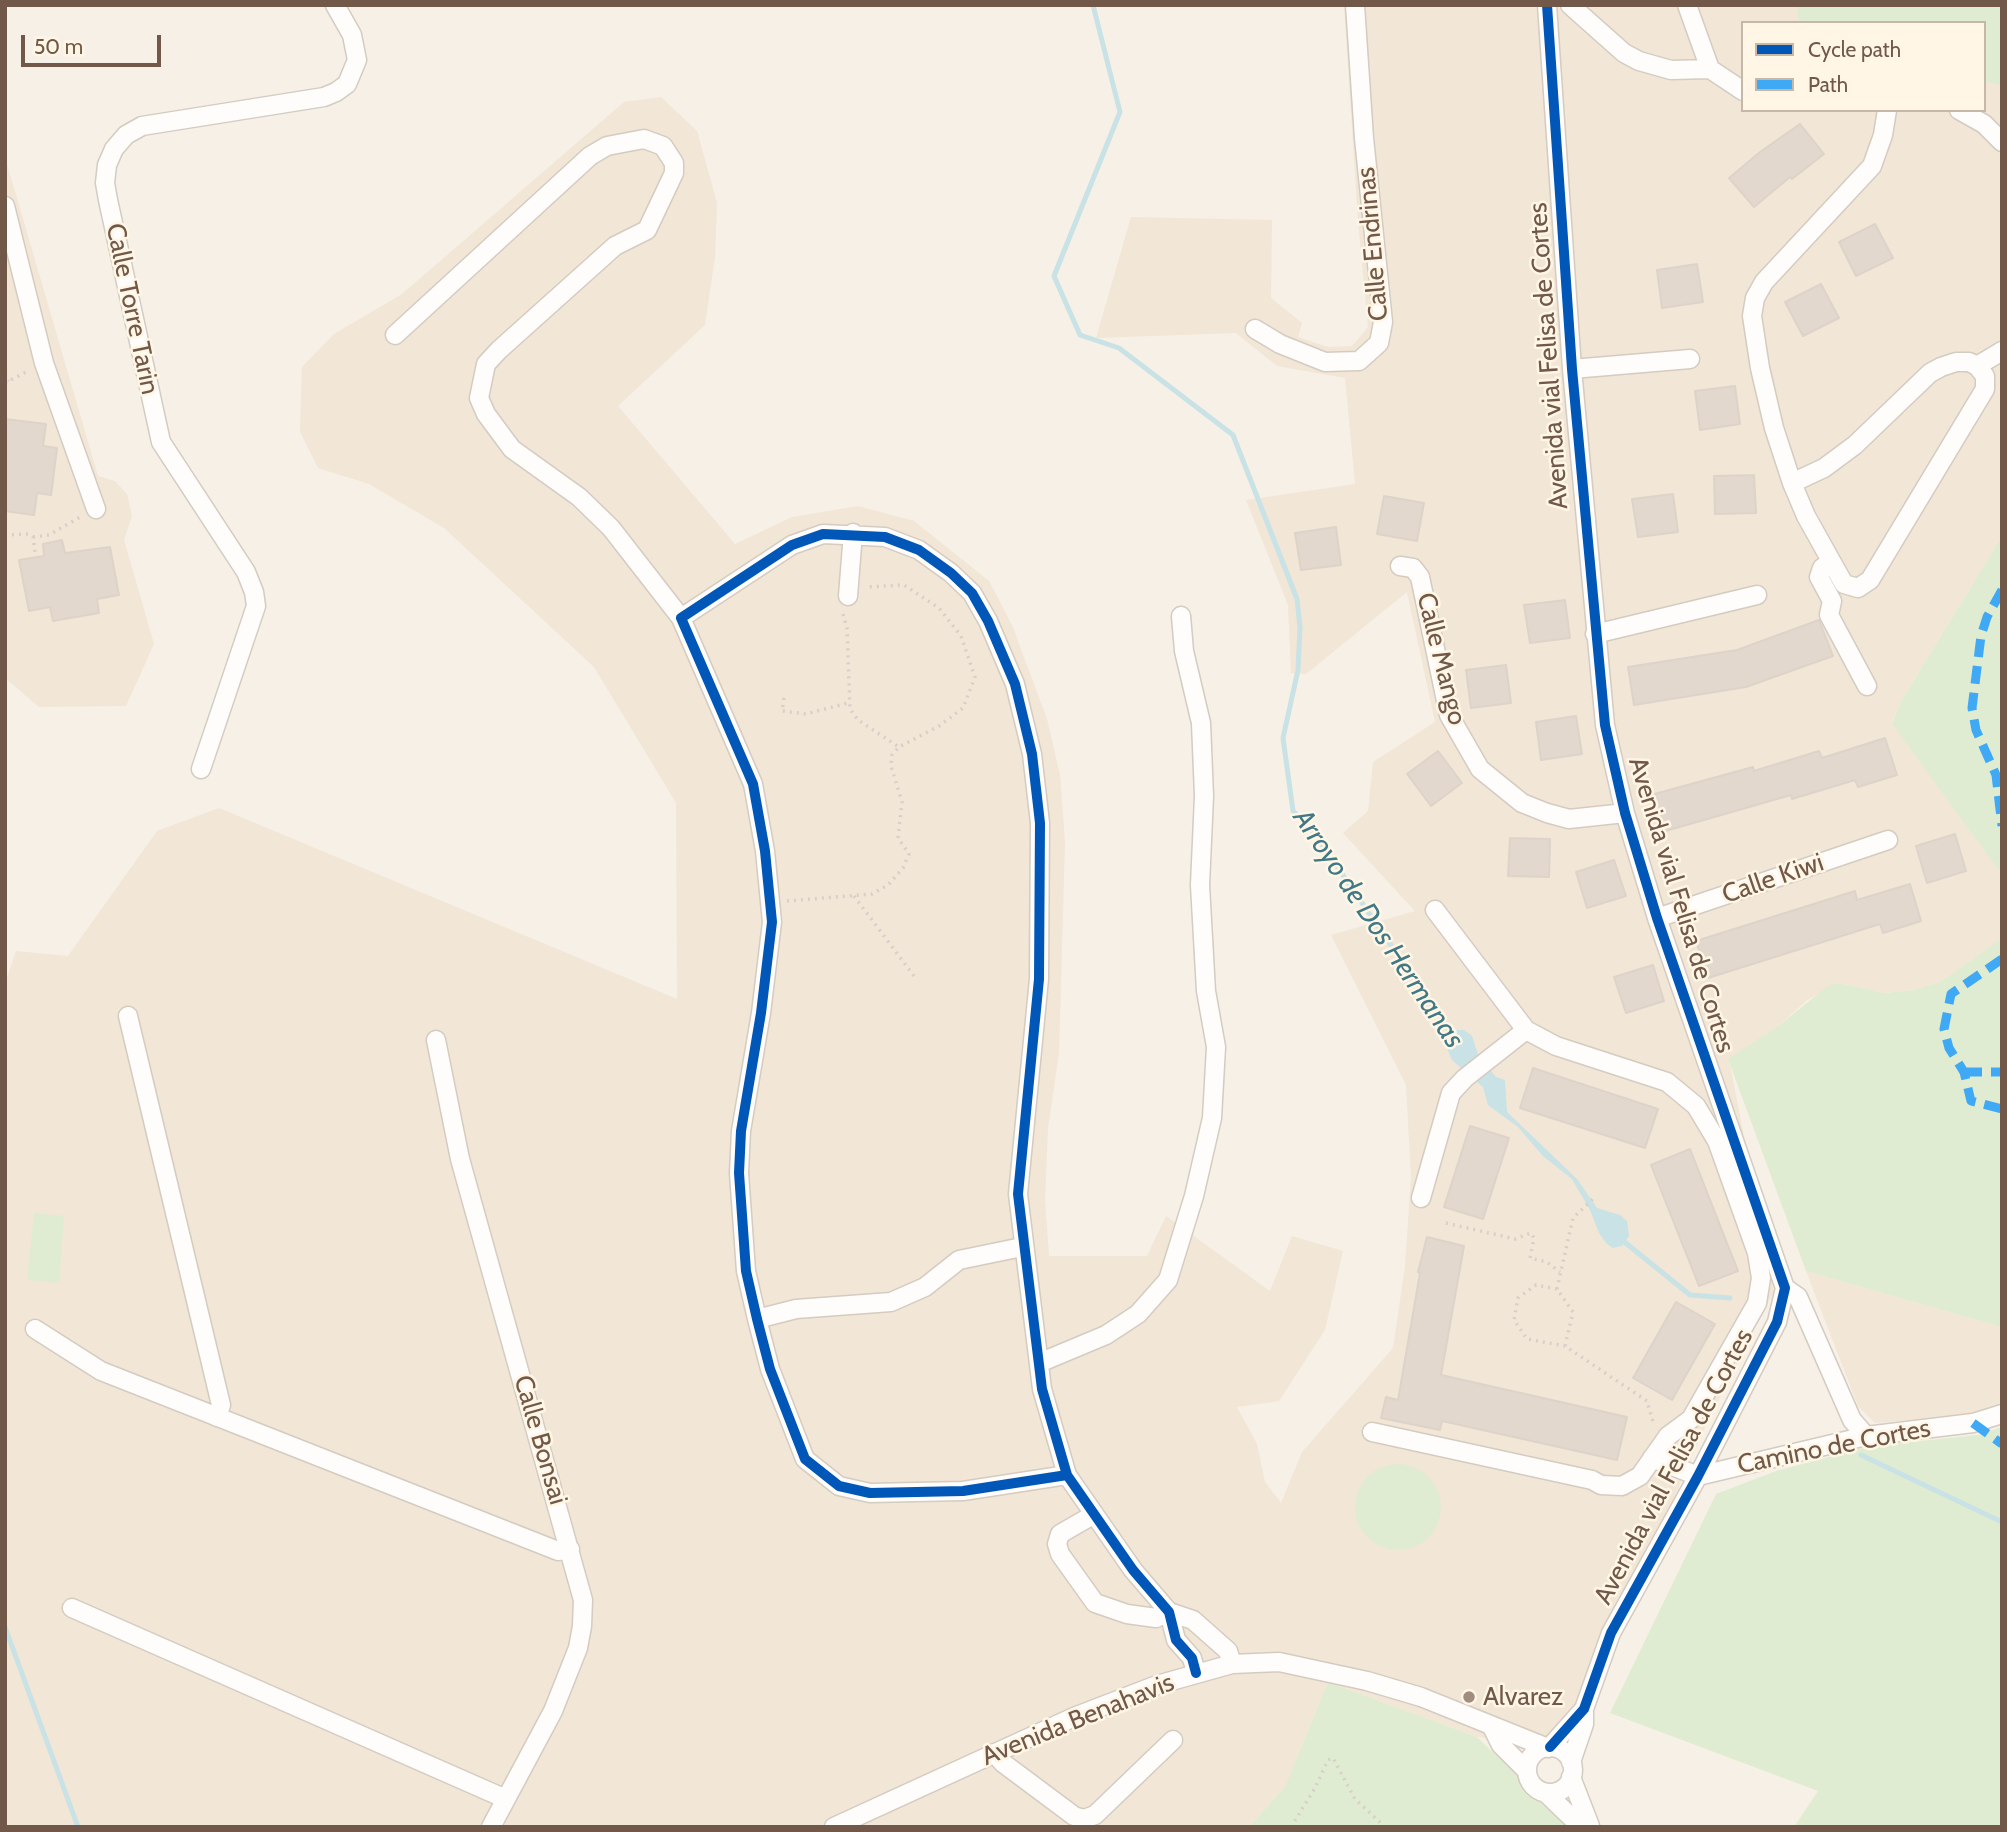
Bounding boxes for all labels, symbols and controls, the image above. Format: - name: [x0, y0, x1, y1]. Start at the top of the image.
- scale bar: [24, 21, 164, 65]
- legend: [1741, 21, 1986, 112]
- text: 50 m: [34, 34, 83, 59]
- text: Cycle path: [1808, 37, 1901, 62]
- text: Path: [1808, 72, 1848, 97]
- street label: Calle Endrinas: [1351, 166, 1395, 322]
- street label: Avenida vial Felisa de Cortes: [1523, 202, 1575, 510]
- street label: Calle Torre Tarin: [99, 221, 165, 397]
- street label: Calle Mango: [1410, 590, 1472, 728]
- street label: Avenida vial Felisa de Cortes: [1621, 753, 1741, 1057]
- water label: Arroyo de Dos Hermanas: [1286, 803, 1470, 1055]
- street label: Calle Kiwi: [1718, 847, 1828, 911]
- street label: Avenida vial Felisa de Cortes: [1588, 1324, 1760, 1610]
- street label: Calle Bonsai: [507, 1372, 573, 1508]
- street label: Camino de Cortes: [1735, 1413, 1933, 1481]
- street label: Avenida Benahavis: [977, 1667, 1179, 1773]
- place label: Alvarez: [1483, 1681, 1563, 1713]
- marker: Alvarez: [1461, 1689, 1477, 1705]

